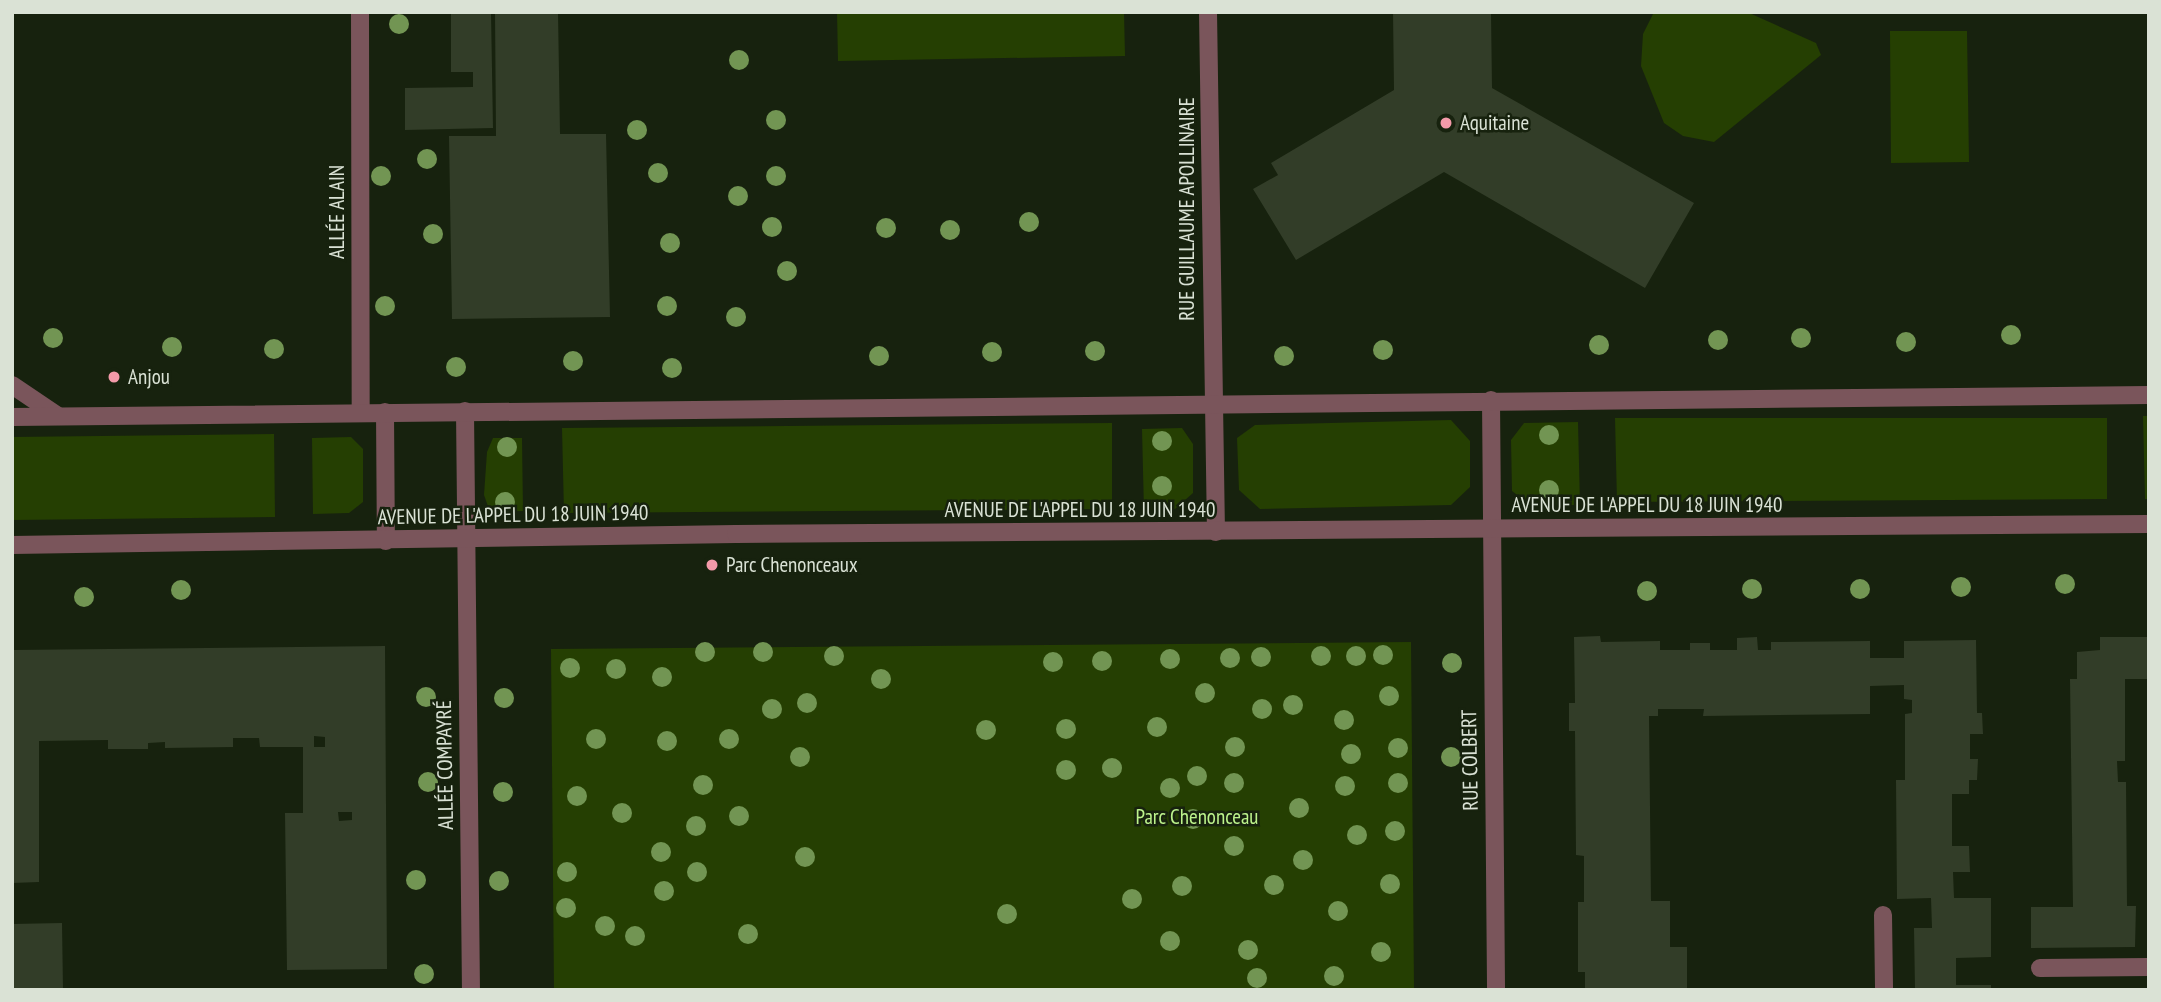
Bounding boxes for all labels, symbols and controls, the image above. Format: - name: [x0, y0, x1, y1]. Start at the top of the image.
- street label: RUE GUILLAUME APOLLINAIRE: [1174, 97, 1200, 321]
- place label: Aquitaine: [1460, 110, 1529, 136]
- marker: Aquitaine: [1438, 115, 1454, 131]
- street label: ALLÉE ALAIN: [324, 165, 350, 259]
- place label: Anjou: [128, 364, 170, 390]
- marker: Anjou: [106, 369, 122, 385]
- street label: AVENUE DE L'APPEL DU 18 JUIN 1940: [1511, 492, 1783, 518]
- street label: AVENUE DE L'APPEL DU 18 JUIN 1940: [944, 497, 1216, 523]
- street label: AVENUE DE L'APPEL DU 18 JUIN 1940: [377, 500, 649, 530]
- place label: Parc Chenonceaux: [726, 552, 858, 578]
- marker: Parc Chenonceaux: [704, 557, 720, 573]
- street label: ALLÉE COMPAYRÉ: [431, 700, 459, 830]
- street label: RUE COLBERT: [1457, 709, 1483, 811]
- park label: Parc Chenonceau: [1135, 804, 1259, 830]

